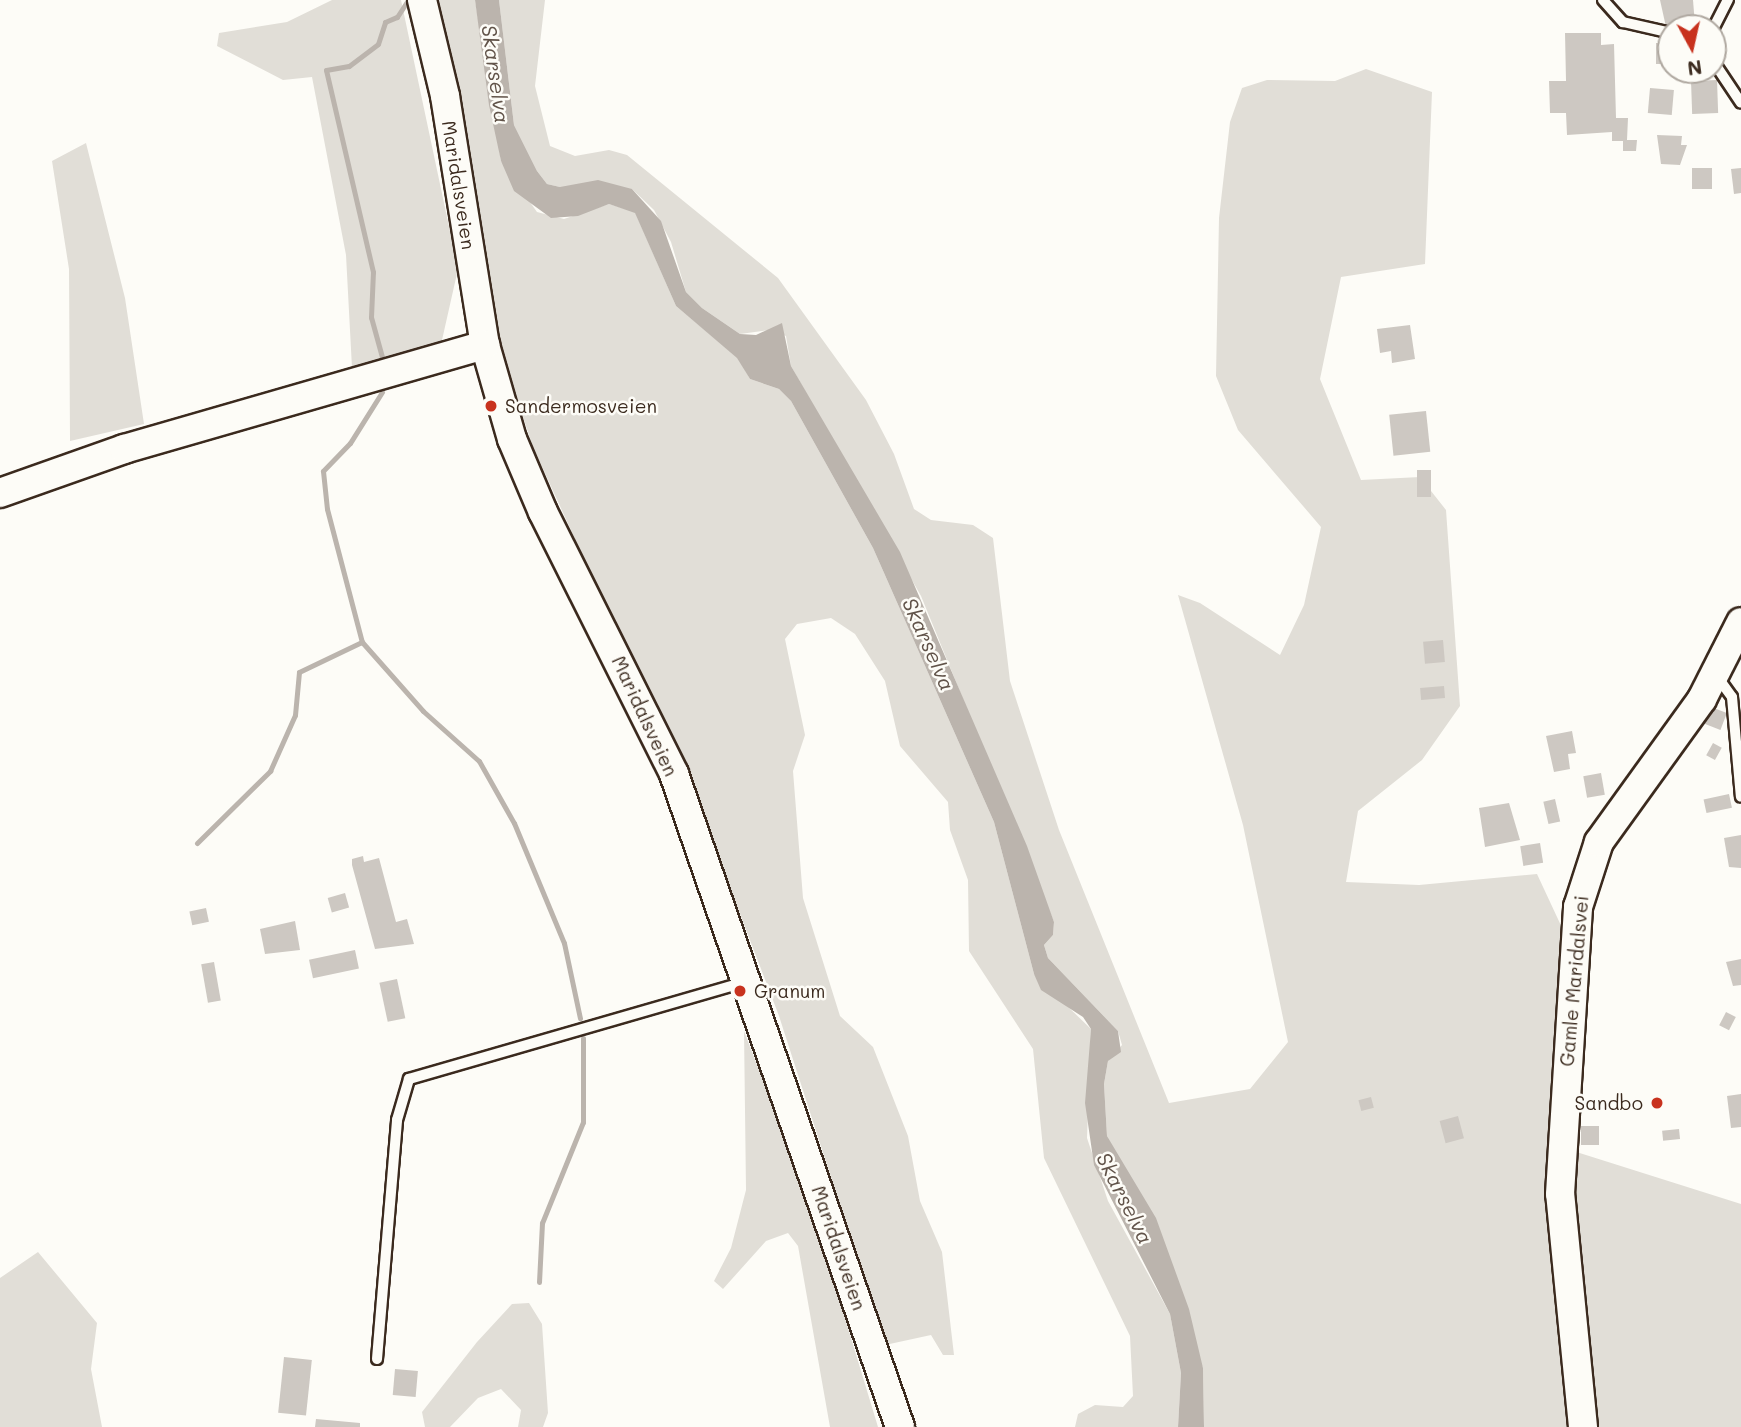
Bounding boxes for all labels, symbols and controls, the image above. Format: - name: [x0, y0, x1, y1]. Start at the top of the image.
- north arrow: [1657, 14, 1727, 84]
- water label: Skarselva: [477, 23, 515, 125]
- text: N: [1686, 55, 1704, 82]
- street label: Maridalsveien: [438, 119, 480, 251]
- place label: Sandermosveien: [505, 395, 657, 417]
- marker: Sandermosveien: [483, 398, 499, 414]
- water label: Skarselva: [897, 594, 961, 694]
- street label: Maridalsveien: [607, 652, 683, 780]
- street label: Gamle Maridalsvei: [1555, 895, 1593, 1067]
- place label: Granum: [754, 980, 826, 1002]
- marker: Granum: [732, 983, 748, 999]
- place label: Sandbo: [1575, 1092, 1643, 1114]
- marker: Sandbo: [1649, 1095, 1665, 1111]
- water label: Skarselva: [1091, 1148, 1159, 1248]
- street label: Maridalsveien: [807, 1183, 871, 1313]

